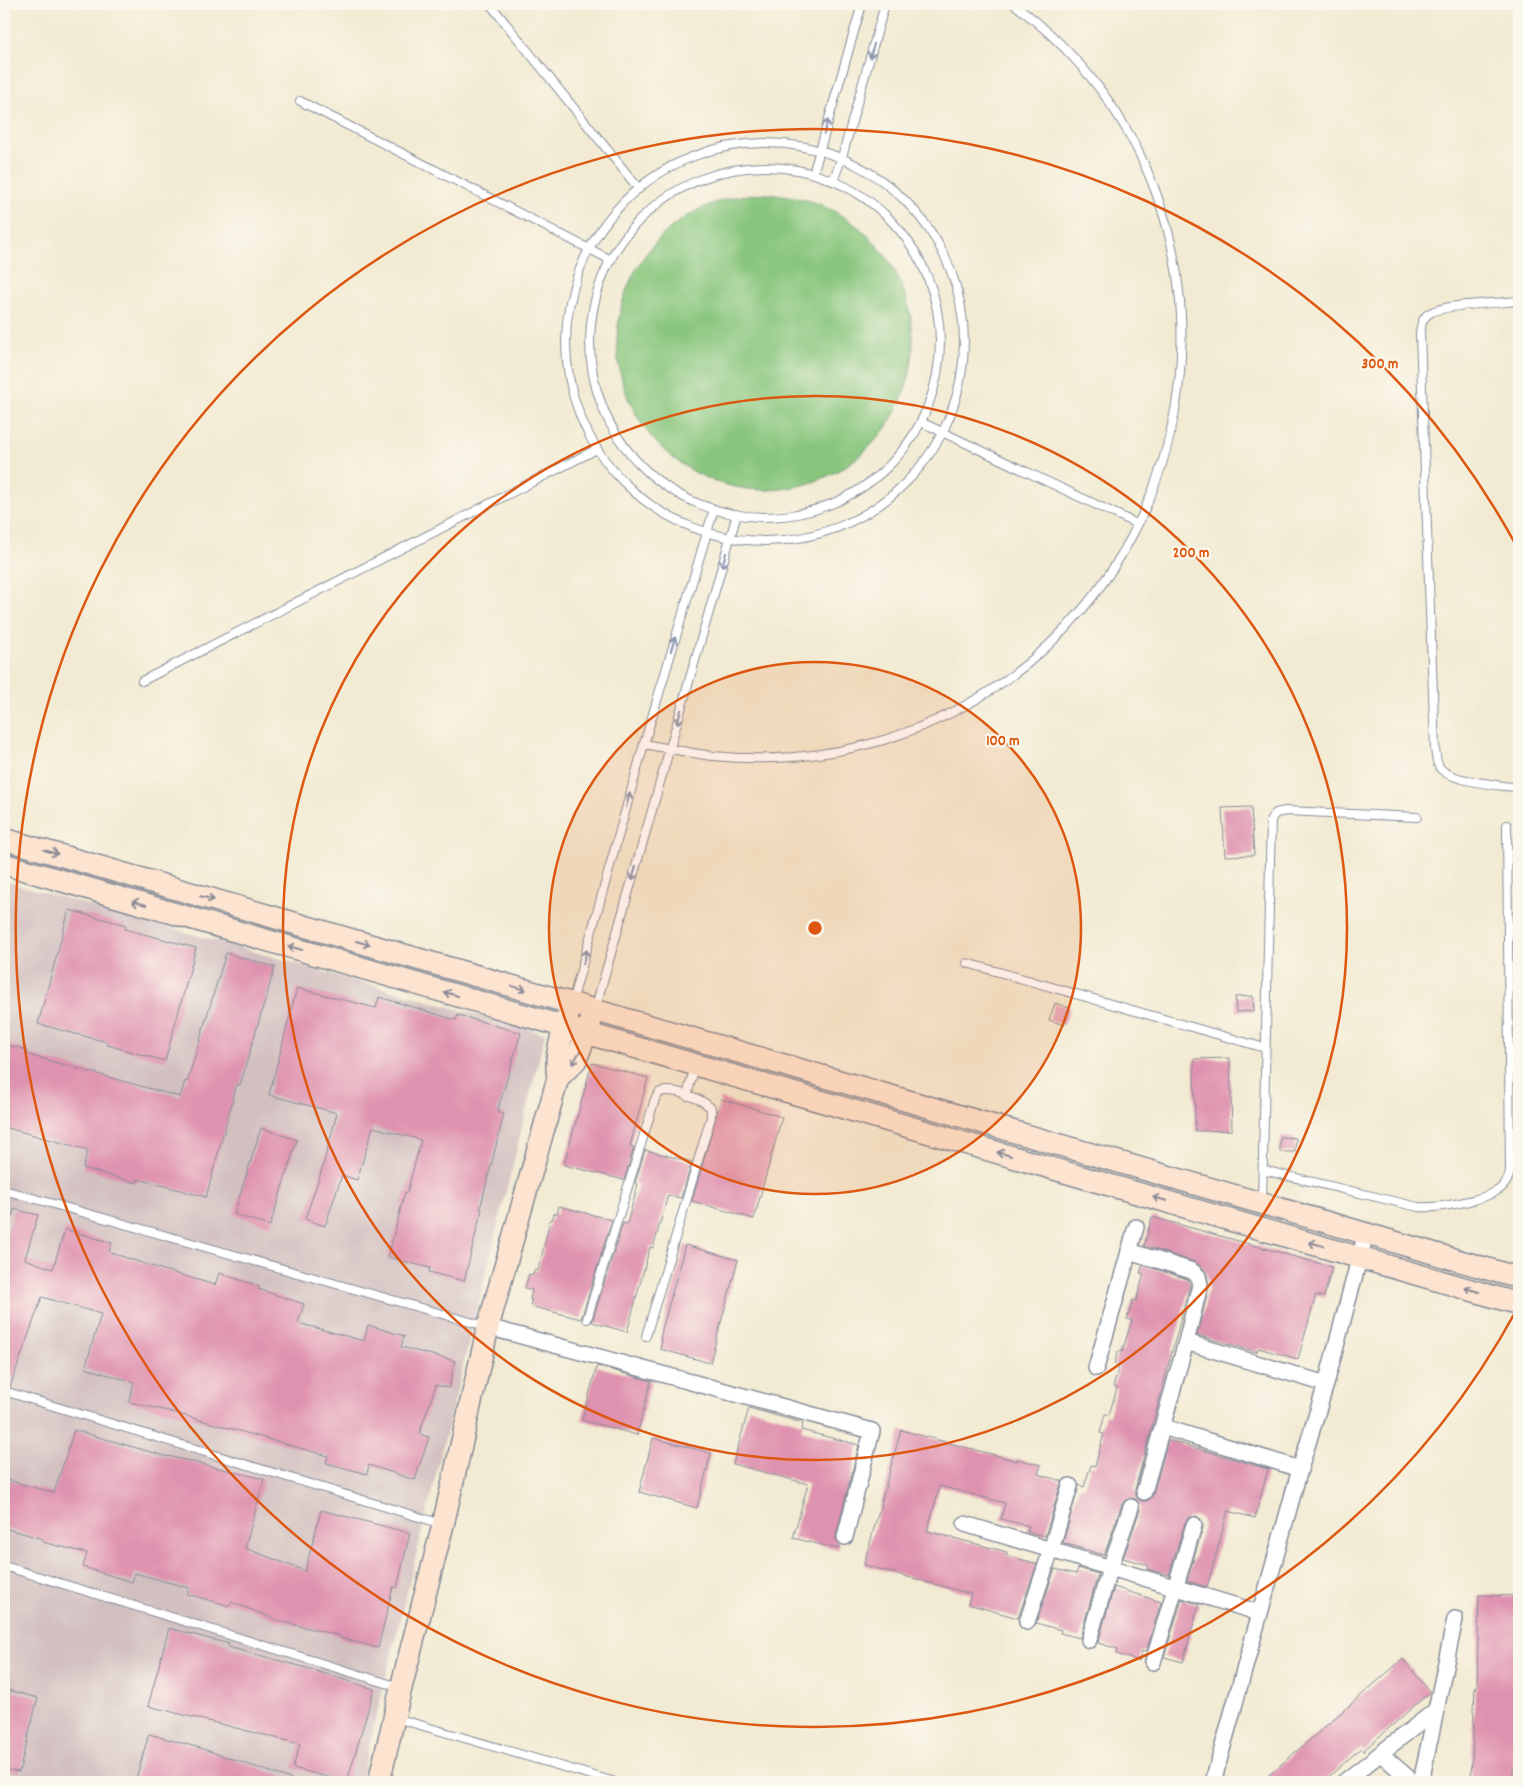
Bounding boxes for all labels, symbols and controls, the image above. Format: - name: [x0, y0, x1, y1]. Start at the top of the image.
- one-way arrow: [866, 42, 876, 58]
- one-way arrow: [822, 120, 832, 136]
- text: 300 m: [1362, 354, 1398, 376]
- text: 200 m: [1173, 543, 1209, 565]
- one-way arrow: [718, 552, 728, 568]
- one-way arrow: [669, 636, 679, 652]
- one-way arrow: [673, 708, 683, 724]
- text: 100 m: [986, 731, 1020, 753]
- one-way arrow: [624, 792, 633, 808]
- one-way arrow: [42, 848, 58, 858]
- one-way arrow: [629, 864, 638, 880]
- one-way arrow: [198, 893, 214, 903]
- one-way arrow: [131, 897, 147, 907]
- centre of rings: [806, 919, 824, 937]
- one-way arrow: [354, 938, 370, 948]
- one-way arrow: [287, 943, 303, 953]
- one-way arrow: [580, 949, 590, 965]
- one-way arrow: [510, 984, 526, 994]
- one-way arrow: [443, 988, 459, 998]
- one-way arrow: [570, 1050, 580, 1064]
- one-way arrow: [997, 1148, 1013, 1158]
- one-way arrow: [1153, 1194, 1169, 1203]
- one-way arrow: [1309, 1239, 1325, 1249]
- one-way arrow: [1465, 1284, 1481, 1294]

